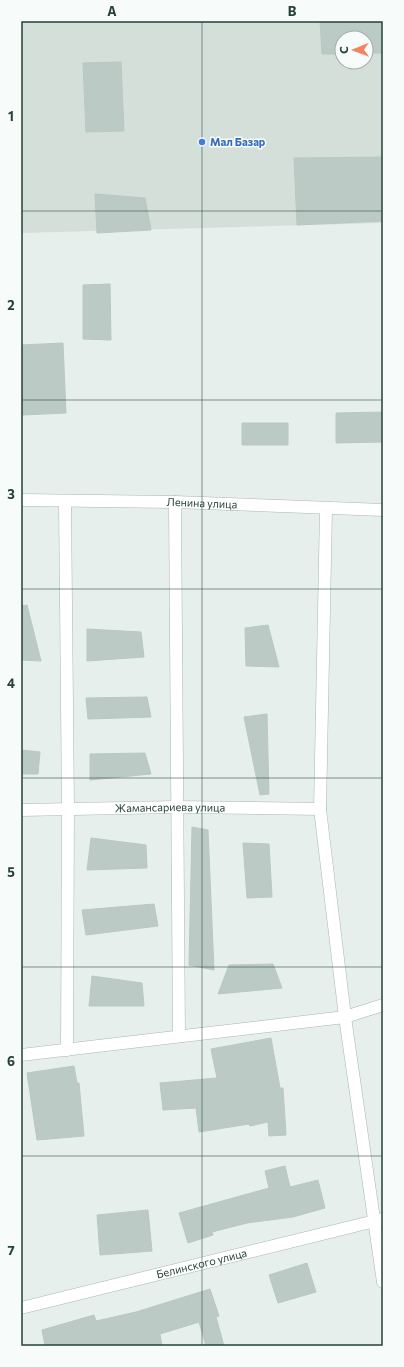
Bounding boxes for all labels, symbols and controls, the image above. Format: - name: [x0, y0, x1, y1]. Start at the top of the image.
- text: A: [107, 3, 117, 19]
- text: B: [288, 3, 297, 19]
- north arrow: [334, 30, 374, 70]
- text: С: [337, 46, 350, 54]
- text: 1: [8, 108, 14, 124]
- place label: Мал Базар: [210, 135, 266, 148]
- marker: Мал Базар: [197, 137, 207, 147]
- text: 2: [7, 297, 15, 313]
- text: 3: [7, 486, 15, 502]
- street label: Ленина улица: [166, 495, 238, 510]
- text: 4: [7, 675, 15, 691]
- street label: Жамансариева улица: [115, 800, 225, 814]
- text: 5: [7, 864, 15, 880]
- text: 6: [7, 1053, 15, 1069]
- text: 7: [7, 1242, 15, 1258]
- street label: Белинского улица: [155, 1246, 248, 1281]

